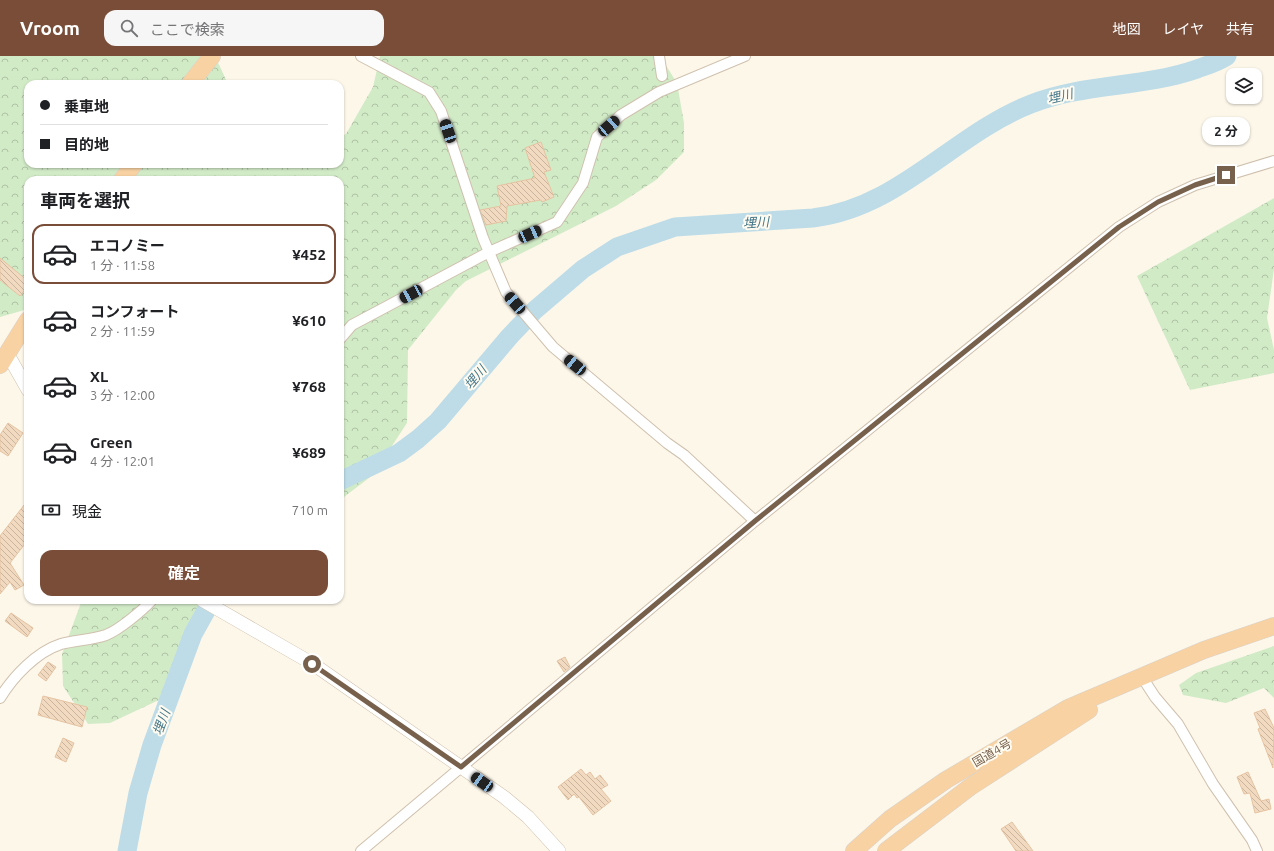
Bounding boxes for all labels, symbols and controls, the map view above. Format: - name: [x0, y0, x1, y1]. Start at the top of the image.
- search box: [104, 10, 384, 46]
- text: Vroom: [20, 17, 80, 39]
- icon: search: [118, 17, 140, 39]
- text: ここで検索: [150, 21, 225, 38]
- text: 地図: [1112, 21, 1140, 37]
- text: レイヤ: [1162, 21, 1204, 37]
- text: 共有: [1226, 21, 1254, 37]
- map controls: [1226, 68, 1262, 104]
- button: layers: [1226, 68, 1262, 104]
- water label: 埋川: [1046, 86, 1076, 106]
- text: 乗車地: [64, 98, 109, 115]
- car: [596, 114, 622, 138]
- callout: 2 分: [1202, 117, 1250, 145]
- car: [438, 118, 458, 144]
- text: 2 分: [1214, 124, 1238, 138]
- text: 目的地: [64, 136, 109, 153]
- route end: [1217, 166, 1235, 184]
- text: 車両を選択: [40, 190, 130, 210]
- water label: 埋川: [743, 214, 771, 230]
- car: [517, 224, 543, 244]
- icon: car: [42, 236, 78, 272]
- text: エコノミー: [90, 237, 165, 254]
- text: ¥452: [292, 246, 326, 263]
- text: 1 分 · 11:58: [90, 258, 155, 272]
- car: [398, 283, 424, 305]
- car: [503, 290, 527, 316]
- icon: car: [42, 302, 78, 338]
- text: コンフォート: [90, 303, 180, 320]
- text: ¥610: [292, 312, 326, 329]
- text: 2 分 · 11:59: [90, 324, 155, 338]
- car: [562, 353, 588, 377]
- water label: 埋川: [461, 361, 490, 391]
- icon: car: [42, 368, 78, 404]
- text: XL: [90, 368, 108, 385]
- text: ¥768: [292, 378, 326, 395]
- text: 3 分 · 12:00: [90, 388, 155, 402]
- icon: car: [42, 434, 78, 470]
- text: Green: [90, 434, 132, 451]
- text: ¥689: [292, 444, 326, 461]
- text: 4 分 · 12:01: [90, 454, 155, 468]
- icon: cash: [40, 499, 62, 521]
- text: 現金: [72, 503, 102, 520]
- text: 710 m: [292, 503, 328, 517]
- button: 確定: [40, 550, 328, 596]
- route start: [303, 655, 321, 673]
- water label: 埋川: [150, 706, 173, 737]
- street label: 国道4号: [970, 736, 1014, 769]
- car: [469, 770, 495, 794]

